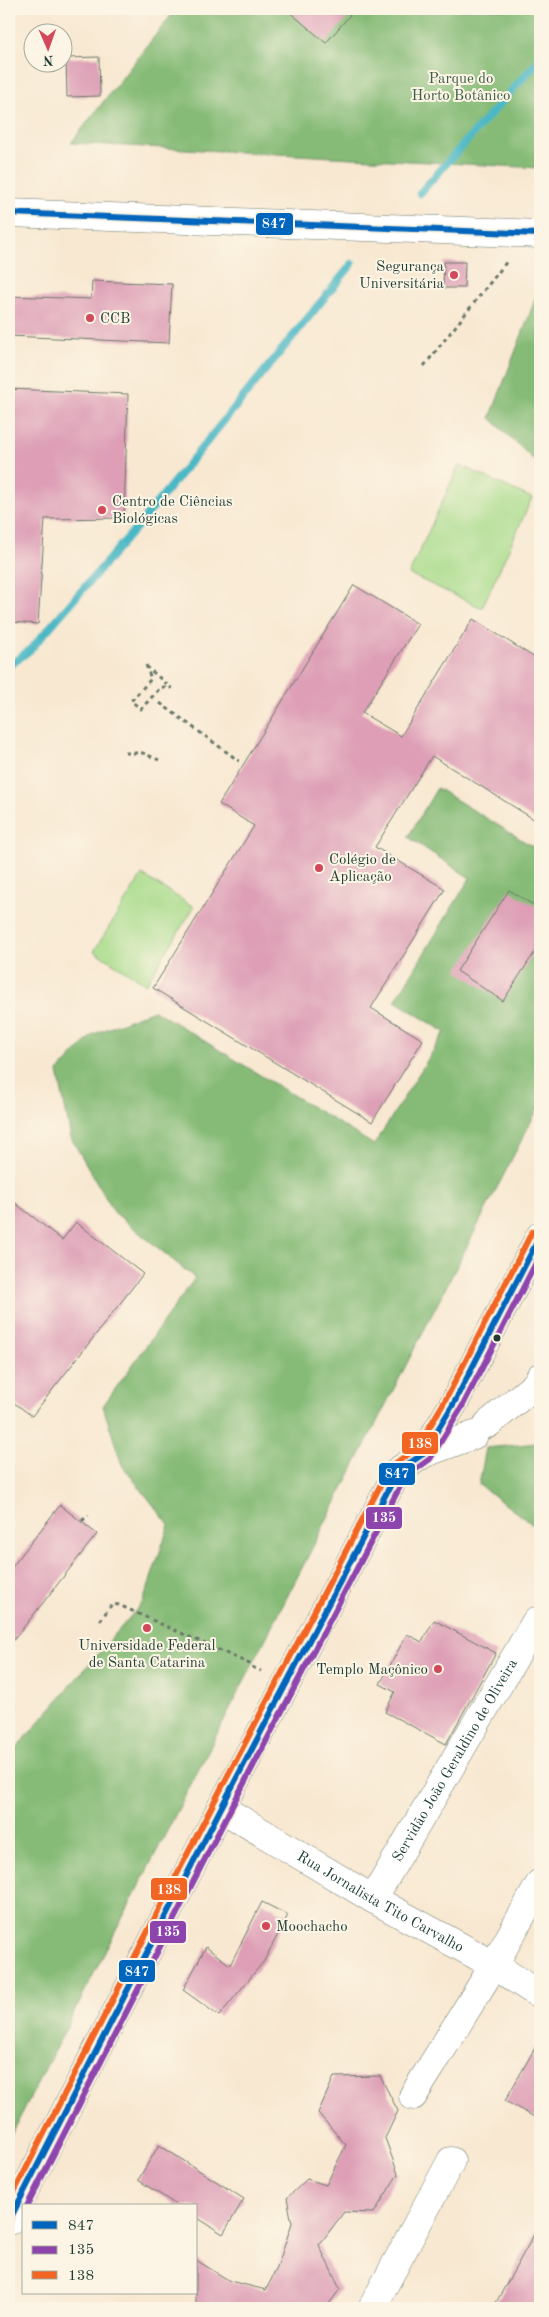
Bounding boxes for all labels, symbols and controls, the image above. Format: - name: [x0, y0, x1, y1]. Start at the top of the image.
- north arrow: [22, 22, 72, 72]
- text: N: [43, 53, 54, 67]
- park label: Parque do Horto Botânico: [412, 72, 510, 104]
- line badge: 847: [255, 212, 294, 236]
- text: 847: [262, 217, 286, 231]
- place label: Segurança Universitária: [359, 260, 445, 292]
- marker: Segurança Universitária: [448, 269, 460, 281]
- marker: CCB: [84, 312, 96, 324]
- place label: CCB: [100, 312, 130, 327]
- place label: Centro de Ciências Biológicas: [112, 495, 233, 527]
- marker: Centro de Ciências Biológicas: [96, 504, 108, 516]
- place label: Colégio de Aplicação: [329, 853, 396, 885]
- marker: Colégio de Aplicação: [313, 862, 325, 874]
- unlabelled marker: [492, 1333, 502, 1343]
- line badge: 138: [401, 1431, 439, 1455]
- text: 138: [408, 1437, 432, 1451]
- line badge: 847: [378, 1462, 416, 1486]
- text: 847: [385, 1467, 409, 1481]
- line badge: 135: [365, 1506, 403, 1530]
- text: 135: [372, 1511, 396, 1525]
- marker: Universidade Federal de Santa Catarina: [141, 1622, 153, 1634]
- place label: Universidade Federal de Santa Catarina: [78, 1639, 216, 1671]
- street label: Servidão João Geraldino de Oliveira: [390, 1656, 521, 1865]
- place label: Templo Maçônico: [316, 1663, 428, 1678]
- marker: Templo Maçônico: [432, 1663, 444, 1675]
- street label: Rua Jornalista Tito Carvalho: [294, 1849, 466, 1956]
- line badge: 138: [150, 1877, 188, 1901]
- text: 138: [157, 1883, 181, 1897]
- line badge: 135: [149, 1920, 187, 1944]
- marker: Moochacho: [260, 1920, 272, 1932]
- place label: Moochacho: [276, 1920, 348, 1935]
- text: 135: [156, 1925, 180, 1939]
- line badge: 847: [118, 1959, 156, 1983]
- text: 847: [125, 1965, 149, 1979]
- legend: [22, 2204, 198, 2294]
- text: 847: [68, 2219, 94, 2234]
- text: 135: [68, 2243, 94, 2258]
- text: 138: [68, 2269, 94, 2284]

